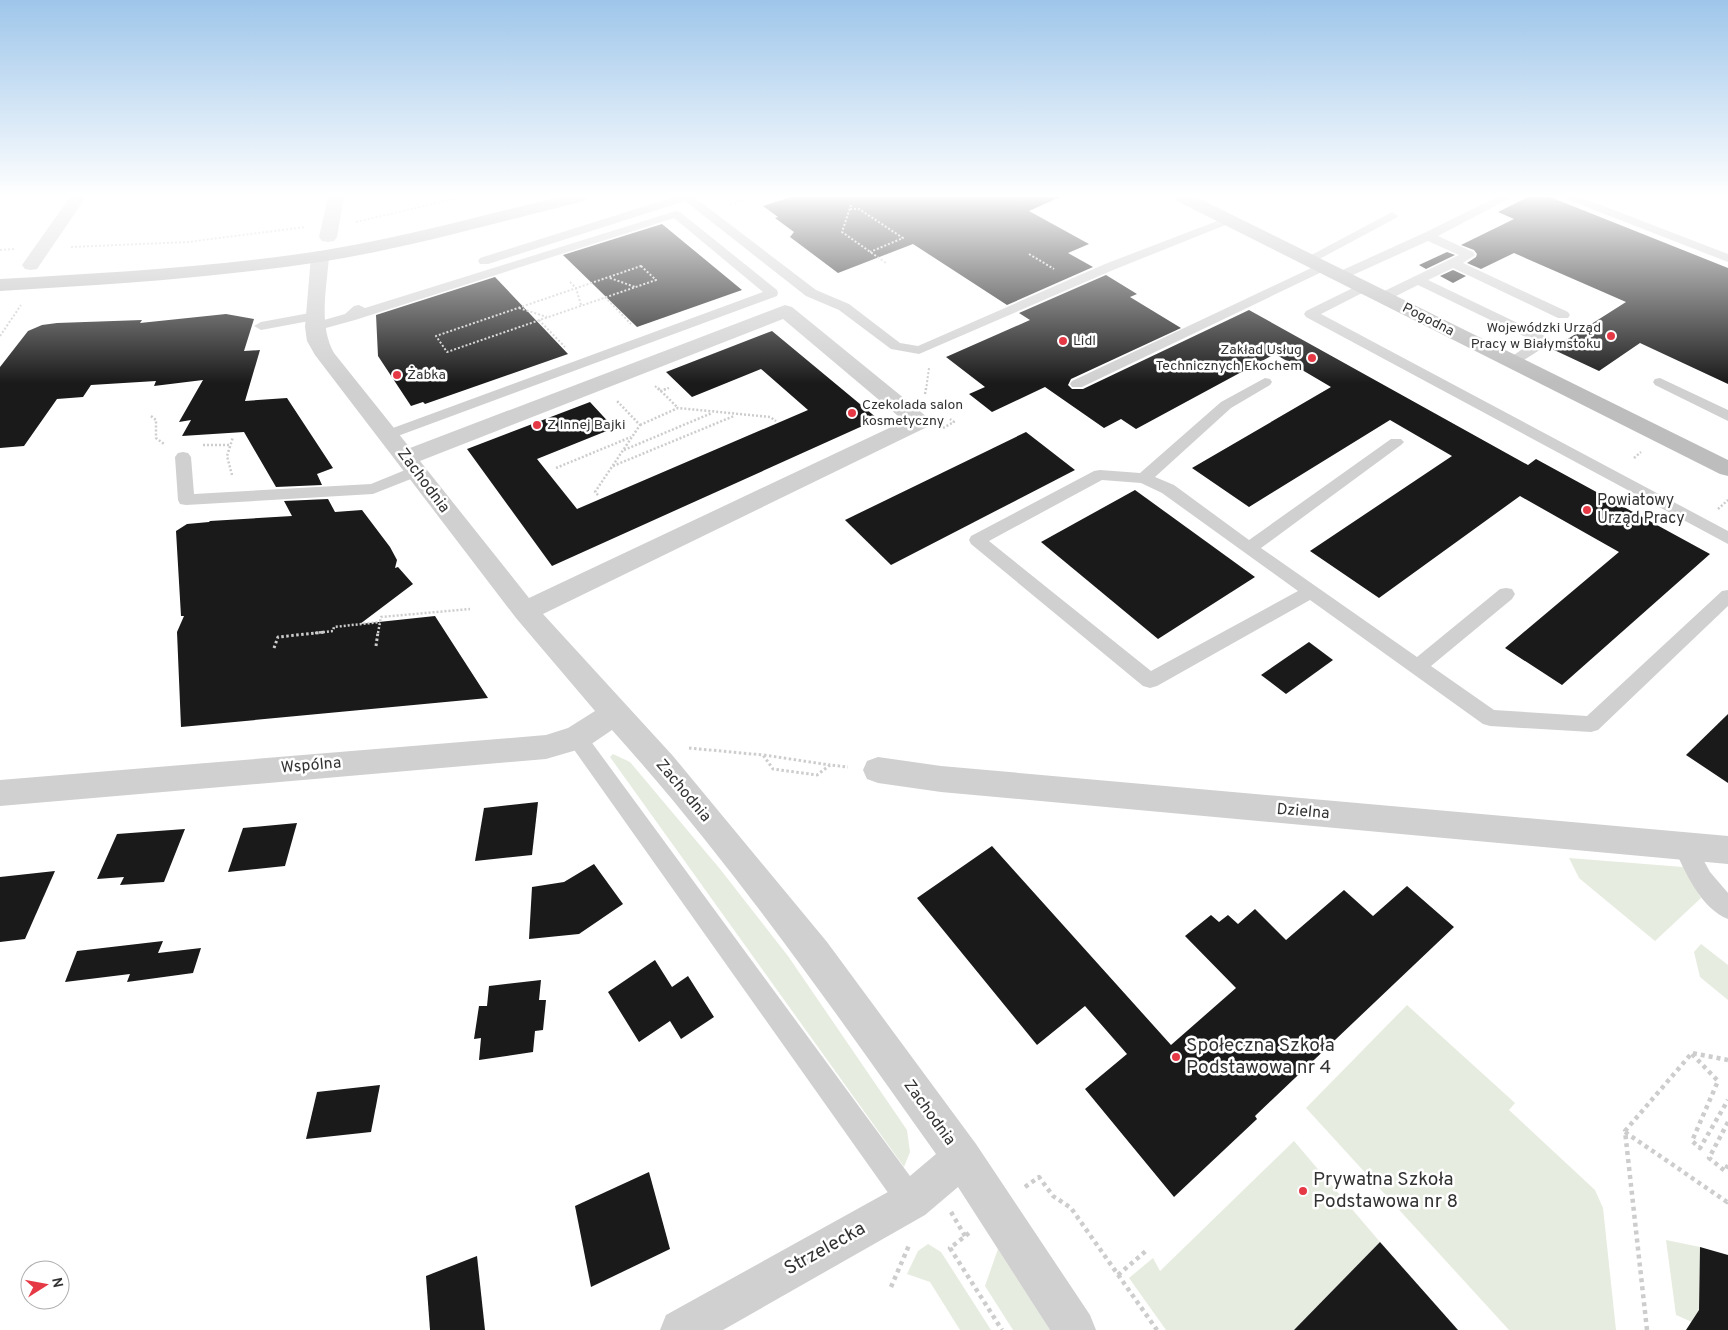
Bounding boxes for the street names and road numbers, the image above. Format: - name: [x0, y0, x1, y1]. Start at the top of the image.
- street label: Pogodna: [1399, 300, 1457, 340]
- street label: Zachodnia: [392, 445, 454, 517]
- street label: Wspólna: [280, 753, 342, 779]
- street label: Zachodnia: [651, 755, 715, 827]
- street label: Dzielna: [1276, 800, 1330, 824]
- street label: Zachodnia: [899, 1076, 959, 1150]
- street label: Strzelecka: [780, 1217, 870, 1281]

